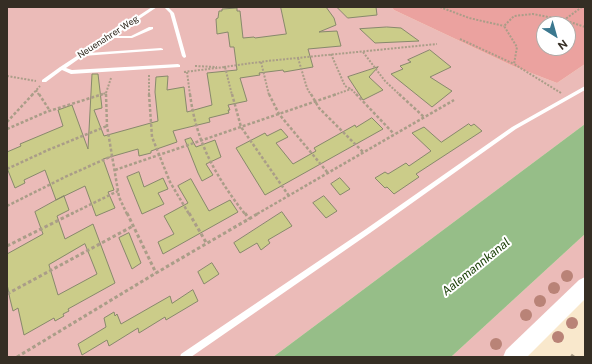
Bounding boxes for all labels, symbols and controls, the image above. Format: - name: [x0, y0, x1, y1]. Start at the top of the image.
- street label: Neuenahrer Weg: [75, 13, 141, 61]
- north arrow: [536, 16, 576, 56]
- text: N: [556, 37, 570, 52]
- water label: Aalemannkanal: [439, 235, 513, 299]

